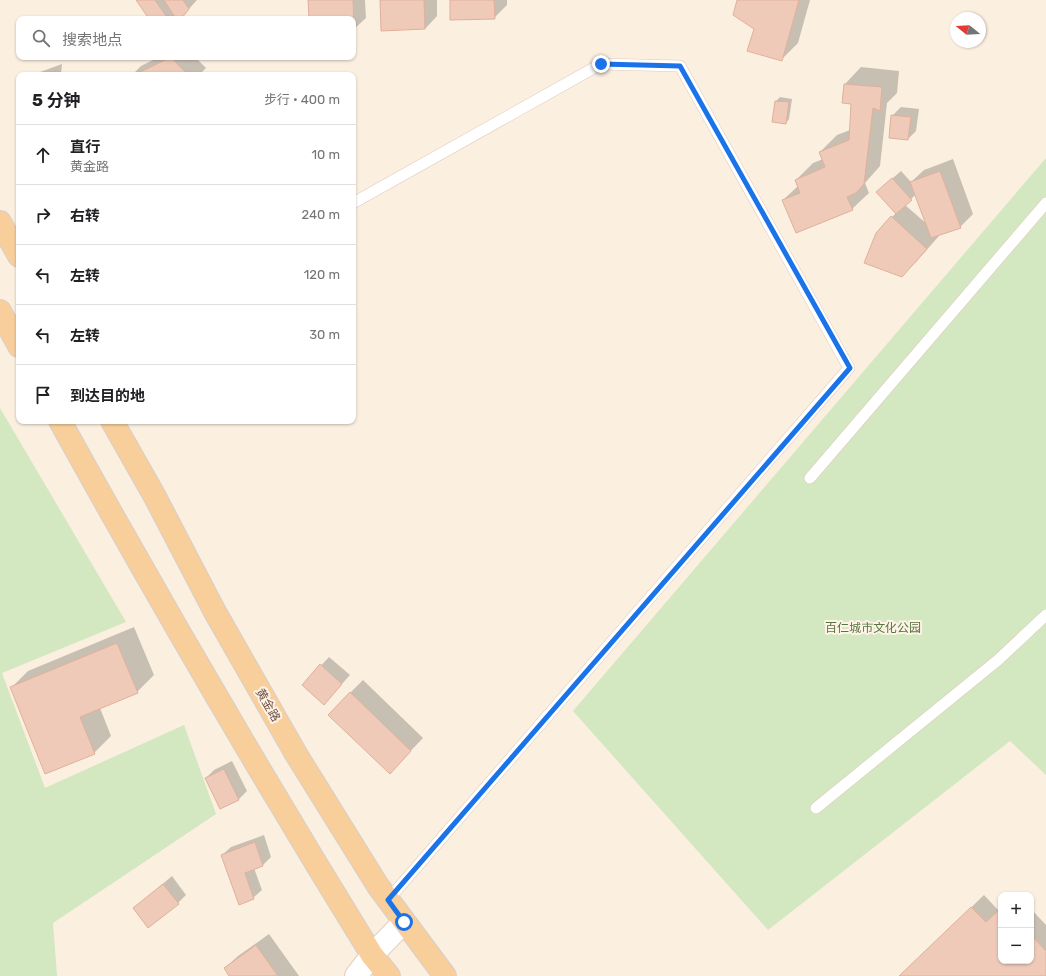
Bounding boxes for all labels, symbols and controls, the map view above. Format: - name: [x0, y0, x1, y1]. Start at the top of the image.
- north arrow: [950, 12, 986, 48]
- search box: [16, 16, 356, 60]
- icon: search: [30, 27, 52, 49]
- text: 搜索地点: [62, 31, 122, 49]
- route end: [592, 55, 610, 73]
- text: 5 分钟: [32, 90, 81, 110]
- text: 步行 · 400 m: [264, 92, 340, 107]
- text: 直行: [70, 138, 100, 156]
- icon: ahead: [32, 144, 54, 166]
- text: 10 m: [311, 147, 340, 162]
- text: 黄金路: [70, 159, 109, 174]
- icon: right: [32, 204, 54, 226]
- text: 右转: [70, 207, 100, 225]
- text: 240 m: [301, 207, 340, 222]
- icon: left: [32, 264, 54, 286]
- text: 左转: [70, 267, 100, 285]
- text: 120 m: [304, 267, 340, 282]
- icon: left: [32, 324, 54, 346]
- text: 左转: [70, 327, 100, 345]
- text: 30 m: [309, 327, 340, 342]
- icon: arrive: [32, 384, 54, 406]
- text: 到达目的地: [70, 387, 145, 405]
- park label: 百仁城市文化公园: [825, 621, 921, 635]
- street label: 黄金路: [253, 686, 283, 724]
- map controls: [998, 892, 1034, 964]
- button: +: [998, 892, 1034, 928]
- route start: [395, 913, 413, 931]
- button: −: [998, 928, 1034, 964]

